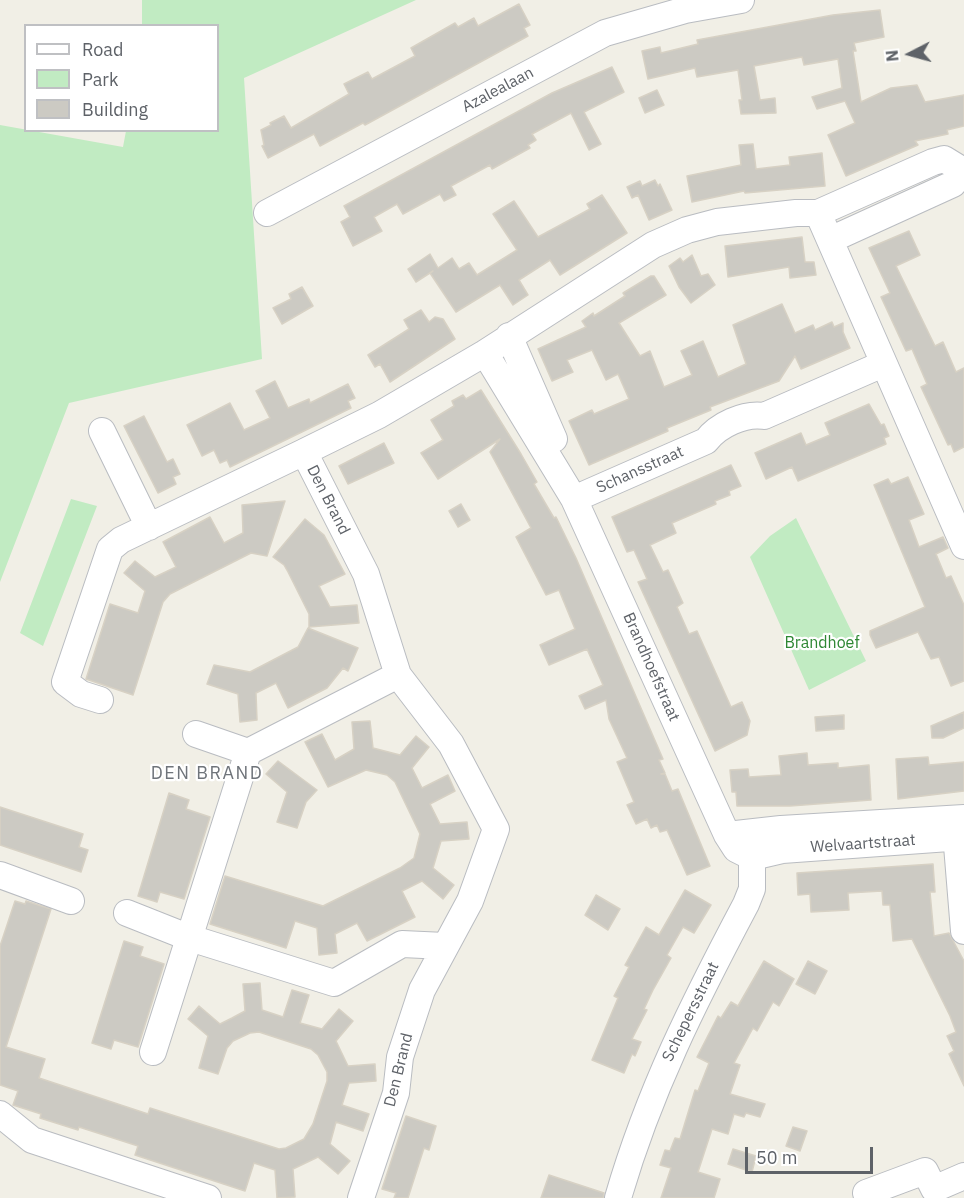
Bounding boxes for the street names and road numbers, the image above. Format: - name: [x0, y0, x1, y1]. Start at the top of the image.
- street label: Azalealaan: [459, 63, 537, 117]
- street label: Schansstraat: [593, 442, 687, 498]
- street label: Den Brand: [302, 462, 354, 538]
- street label: Brandhoefstraat: [618, 610, 684, 724]
- street label: Welvaartstraat: [810, 831, 916, 857]
- street label: Schepersstraat: [659, 959, 723, 1065]
- street label: Den Brand: [381, 1031, 417, 1109]

